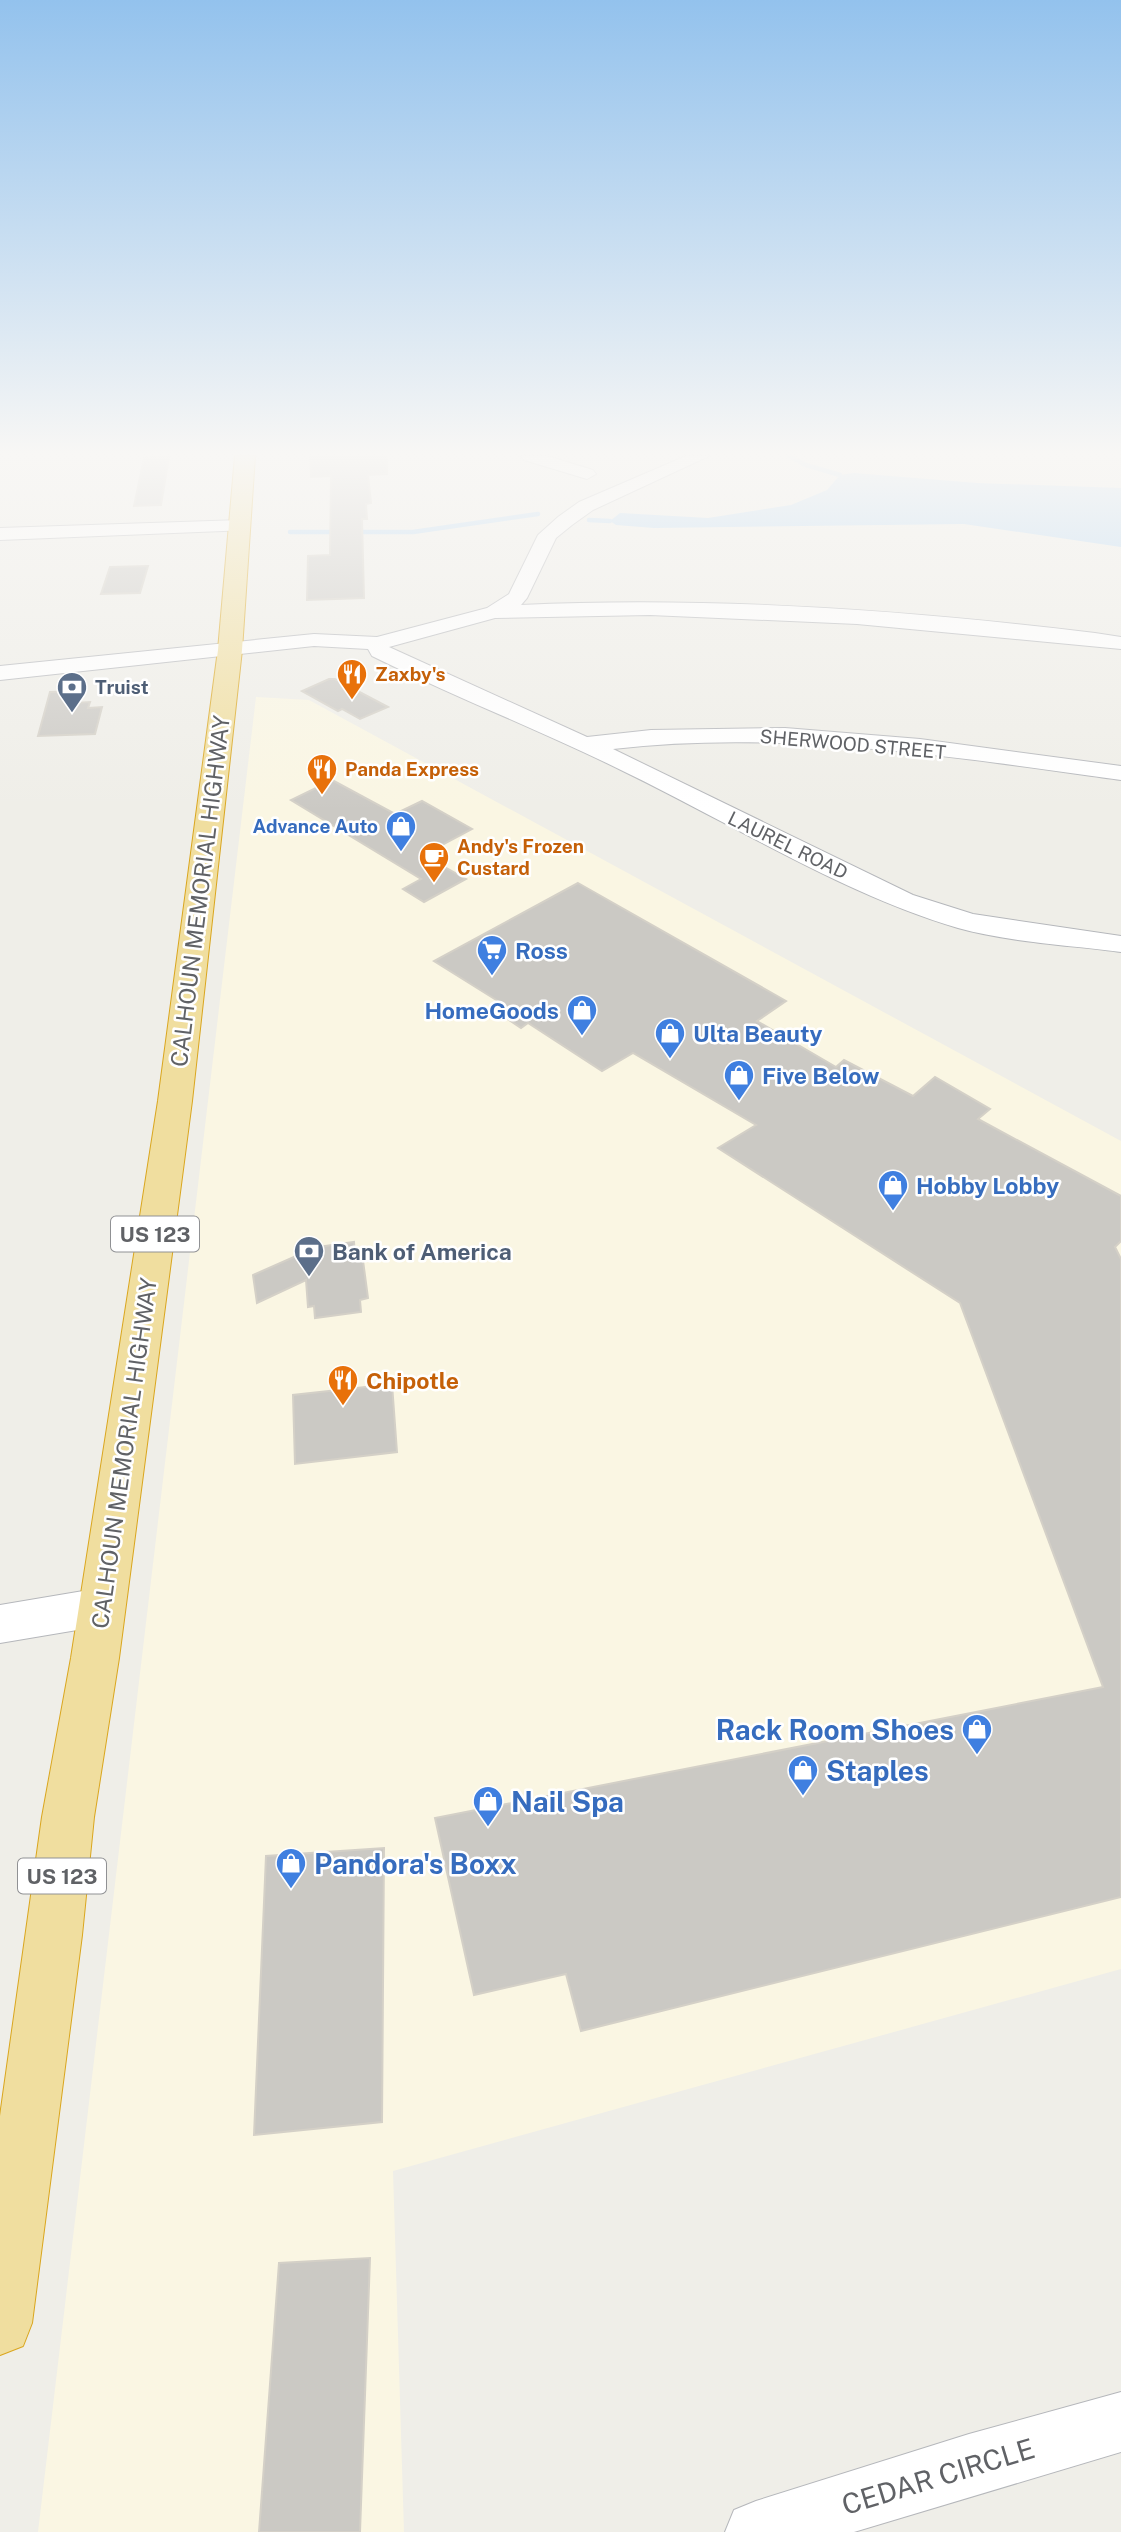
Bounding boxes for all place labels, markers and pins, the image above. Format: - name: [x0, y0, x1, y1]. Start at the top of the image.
- restaurant icon: Zaxby's: [335, 657, 369, 701]
- place label: Zaxby's: [375, 663, 445, 685]
- bank icon: Truist: [55, 670, 89, 714]
- place label: Truist: [95, 676, 149, 698]
- restaurant icon: Panda Express: [305, 752, 339, 796]
- place label: Panda Express: [345, 758, 479, 780]
- shop icon: Advance Auto: [384, 809, 418, 853]
- place label: Advance Auto: [252, 815, 378, 837]
- place label: Andy's Frozen Custard: [457, 835, 584, 879]
- cafe icon: Andy's Frozen Custard: [417, 840, 451, 884]
- supermarket icon: Ross: [475, 933, 509, 977]
- place label: Ross: [515, 937, 568, 964]
- shop icon: HomeGoods: [565, 993, 599, 1037]
- place label: HomeGoods: [424, 997, 559, 1024]
- shop icon: Ulta Beauty: [653, 1016, 687, 1060]
- place label: Ulta Beauty: [693, 1020, 823, 1047]
- shop icon: Five Below: [722, 1058, 756, 1102]
- place label: Five Below: [762, 1062, 879, 1089]
- shop icon: Hobby Lobby: [876, 1168, 910, 1212]
- place label: Hobby Lobby: [916, 1172, 1059, 1199]
- bank icon: Bank of America: [292, 1234, 326, 1278]
- place label: Bank of America: [332, 1238, 512, 1265]
- restaurant icon: Chipotle: [326, 1363, 360, 1407]
- place label: Chipotle: [366, 1367, 459, 1394]
- shop icon: Rack Room Shoes: [960, 1712, 994, 1756]
- place label: Rack Room Shoes: [716, 1713, 954, 1746]
- shop icon: Staples: [786, 1753, 820, 1797]
- place label: Staples: [826, 1754, 929, 1787]
- shop icon: Nail Spa: [471, 1784, 505, 1828]
- place label: Nail Spa: [511, 1785, 624, 1818]
- shop icon: Pandora's Boxx: [274, 1846, 308, 1890]
- place label: Pandora's Boxx: [314, 1847, 517, 1880]

